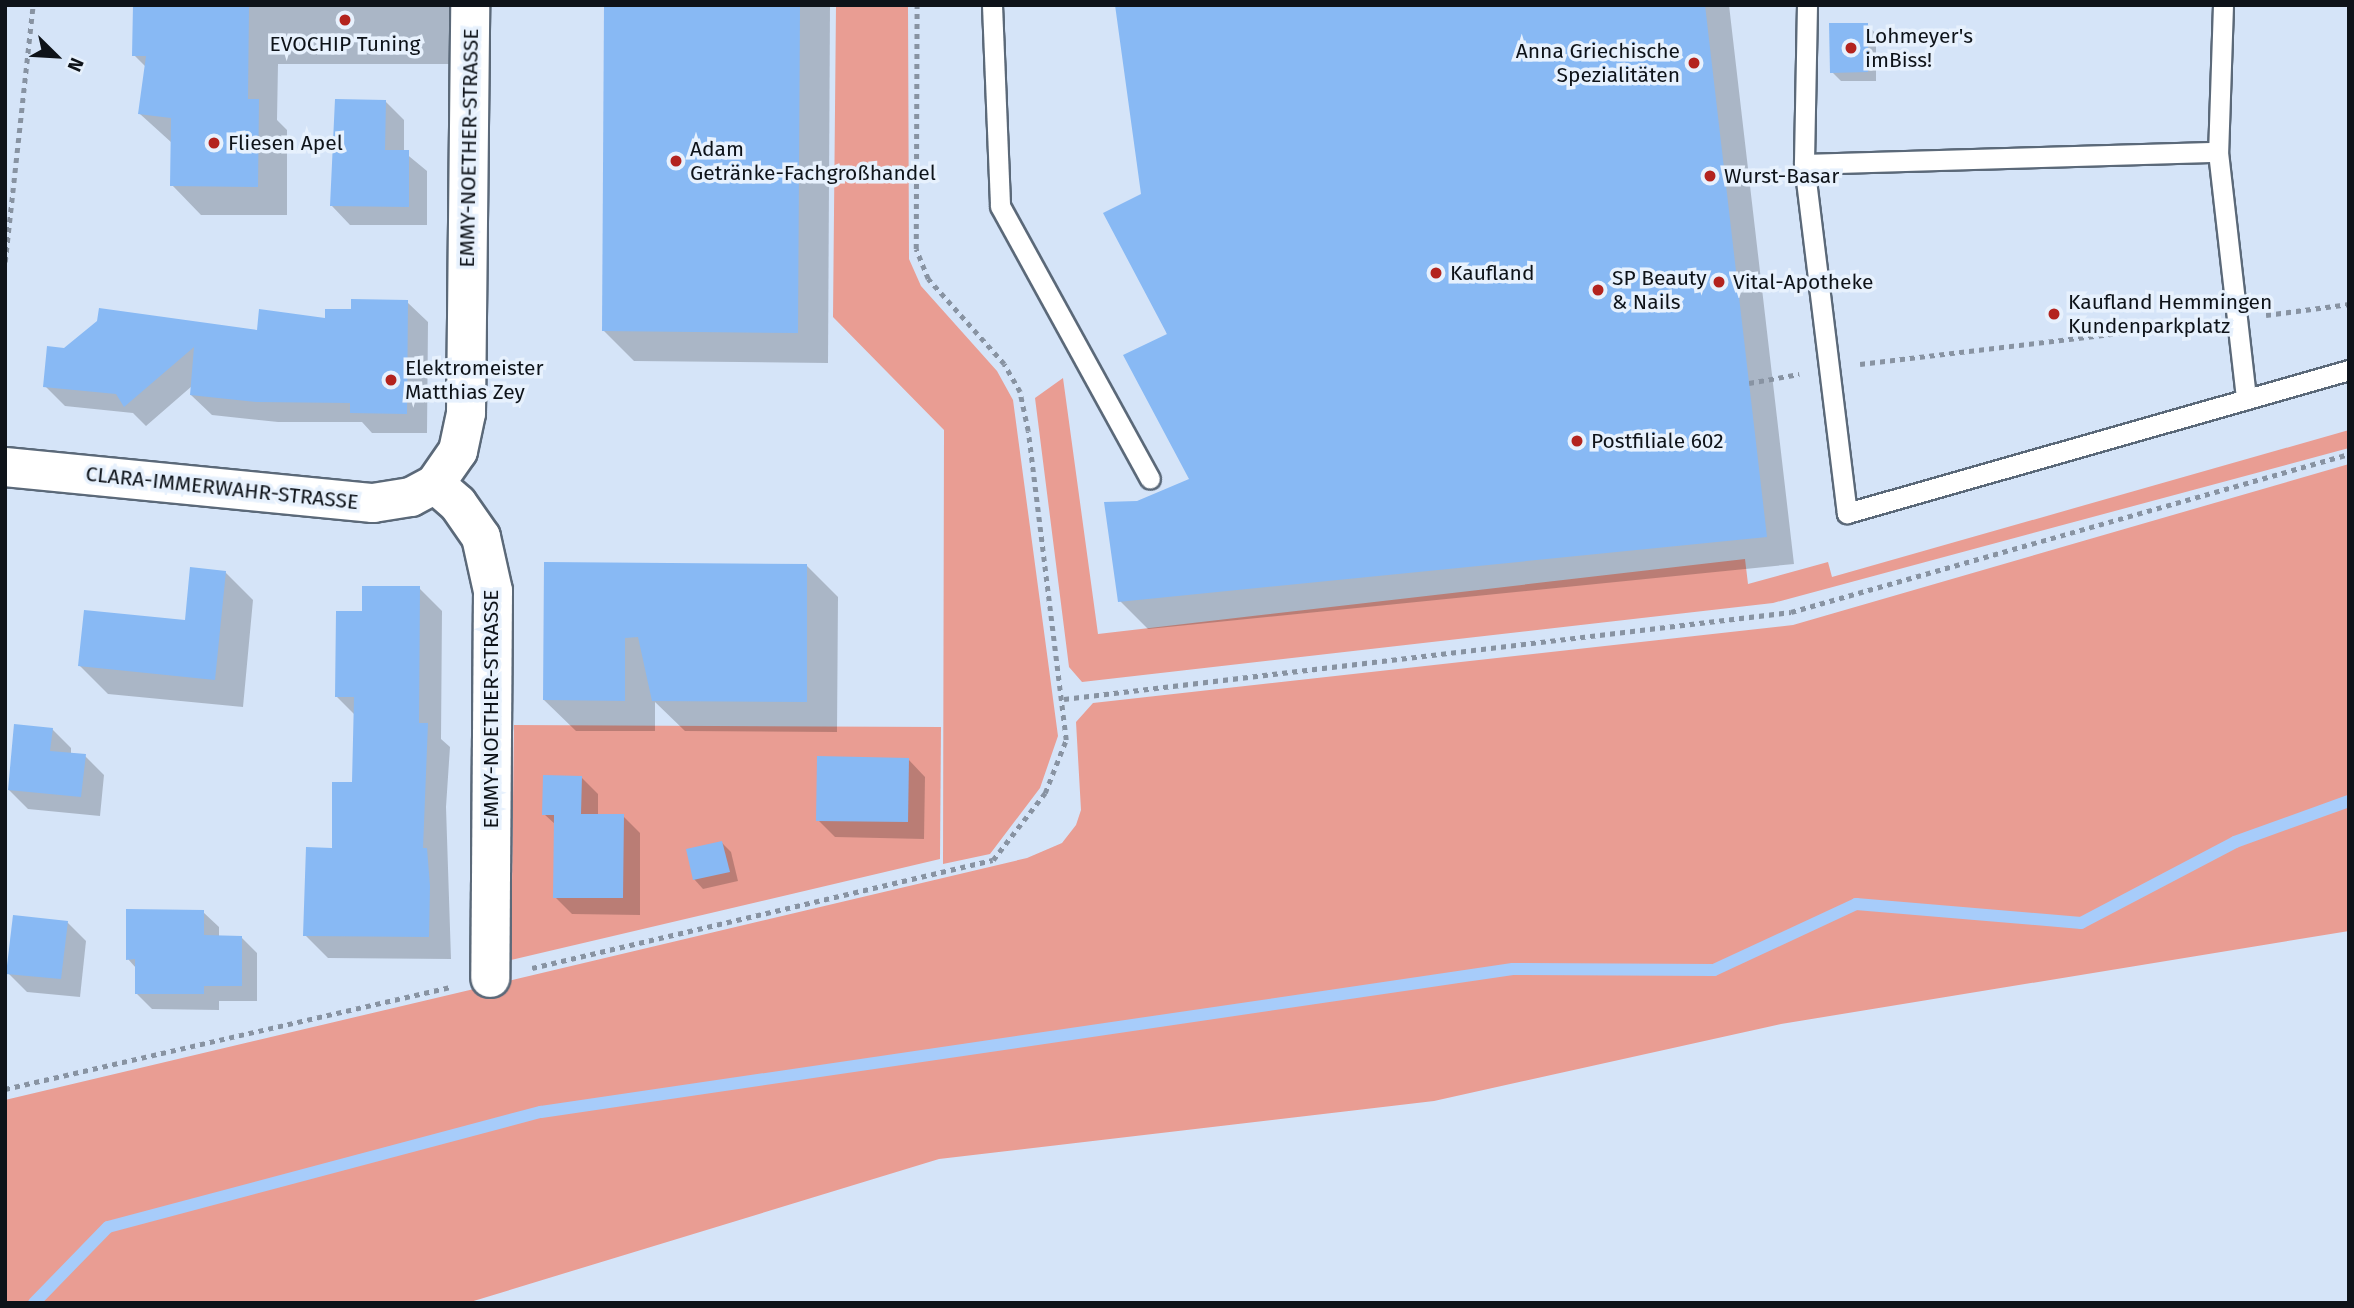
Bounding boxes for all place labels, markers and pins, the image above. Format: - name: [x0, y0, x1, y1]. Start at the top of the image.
- marker: EVOCHIP Tuning: [337, 12, 353, 28]
- place label: Lohmeyer's imBiss!: [1865, 23, 1973, 73]
- place label: EVOCHIP Tuning: [269, 31, 421, 57]
- place label: Anna Griechische Spezialitäten: [1516, 38, 1680, 88]
- marker: Lohmeyer's imBiss!: [1843, 40, 1859, 56]
- marker: Anna Griechische Spezialitäten: [1686, 55, 1702, 71]
- place label: Fliesen Apel: [228, 130, 343, 156]
- marker: Fliesen Apel: [206, 135, 222, 151]
- place label: Adam Getränke-Fachgroßhandel: [690, 136, 936, 186]
- marker: Adam Getränke-Fachgroßhandel: [668, 153, 684, 169]
- place label: Wurst-Basar: [1724, 163, 1839, 189]
- marker: Wurst-Basar: [1702, 168, 1718, 184]
- place label: Kaufland: [1450, 260, 1534, 286]
- marker: Kaufland: [1428, 265, 1444, 281]
- place label: SP Beauty & Nails: [1612, 265, 1707, 315]
- place label: Vital-Apotheke: [1733, 269, 1874, 295]
- marker: Vital-Apotheke: [1711, 274, 1727, 290]
- marker: SP Beauty & Nails: [1590, 282, 1606, 298]
- place label: Kaufland Hemmingen Kundenparkplatz: [2068, 289, 2272, 339]
- marker: Kaufland Hemmingen Kundenparkplatz: [2046, 306, 2062, 322]
- place label: Elektromeister Matthias Zey: [405, 355, 544, 405]
- marker: Elektromeister Matthias Zey: [383, 372, 399, 388]
- place label: Postfiliale 602: [1591, 428, 1724, 454]
- marker: Postfiliale 602: [1569, 433, 1585, 449]

